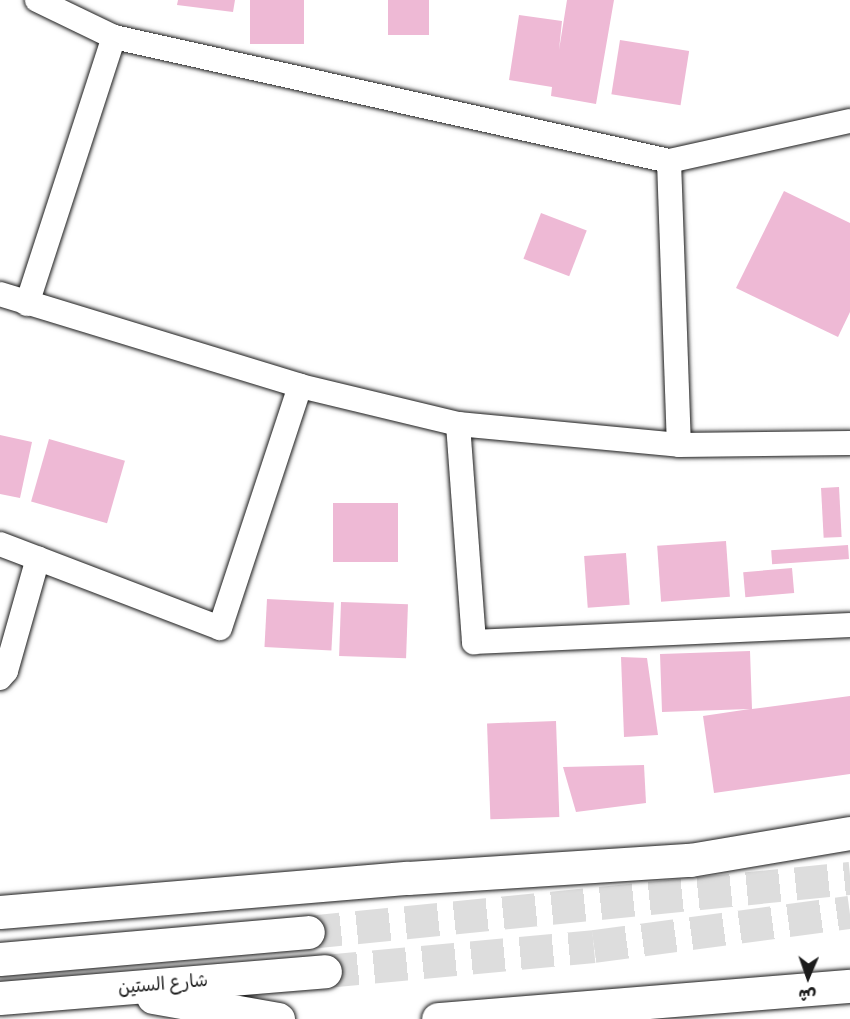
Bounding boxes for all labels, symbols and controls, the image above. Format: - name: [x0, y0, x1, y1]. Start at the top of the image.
- north arrow: [778, 947, 838, 1007]
- street label: شارع الستين: [117, 969, 209, 999]
- text: ش: [798, 986, 816, 1005]

